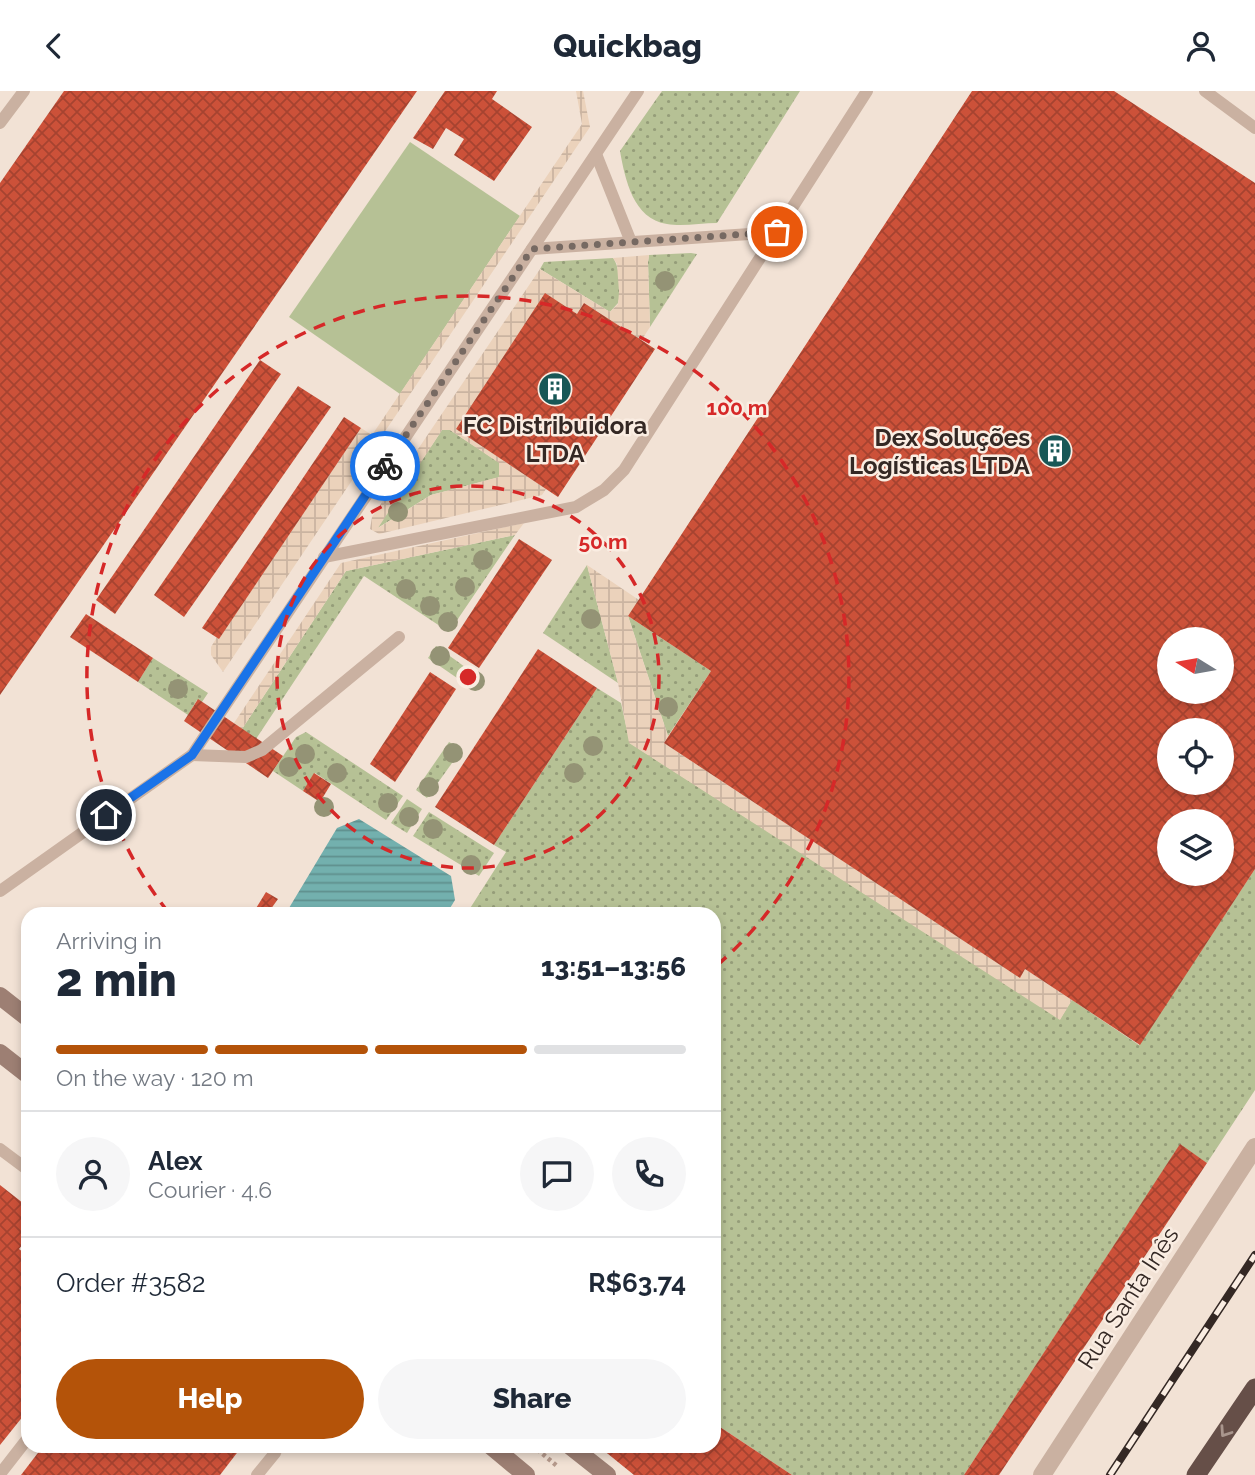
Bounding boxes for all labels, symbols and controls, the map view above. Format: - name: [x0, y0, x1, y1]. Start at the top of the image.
- icon: back: [35, 27, 73, 65]
- text: Quickbag: [553, 27, 702, 64]
- icon: person: [1182, 27, 1220, 65]
- pin: [747, 202, 807, 262]
- icon: bag: [758, 213, 796, 251]
- building icon: FC Distribuidora LTDA: [536, 370, 574, 408]
- text: 100 m: [707, 395, 767, 420]
- place label: FC Distribuidora LTDA: [463, 411, 648, 468]
- place label: Dex Soluções Logísticas LTDA: [849, 423, 1031, 480]
- courier: [350, 431, 420, 501]
- building icon: Dex Soluções Logísticas LTDA: [1036, 432, 1074, 470]
- icon: bike: [366, 447, 404, 485]
- text: 50 m: [578, 529, 628, 554]
- north arrow: [1157, 627, 1234, 703]
- map controls: [1157, 627, 1234, 886]
- centre of rings: [456, 665, 480, 689]
- button: locate: [1157, 718, 1234, 795]
- pin: [76, 785, 136, 845]
- icon: home: [87, 796, 125, 834]
- button: layers: [1157, 809, 1234, 886]
- text: Arriving in: [56, 927, 162, 954]
- text: 13:51–13:56: [541, 952, 686, 982]
- text: 2 min: [56, 953, 177, 1007]
- text: On the way · 120 m: [56, 1064, 254, 1091]
- button: person: [56, 1137, 130, 1211]
- button: chat: [520, 1137, 594, 1211]
- button: phone: [612, 1137, 686, 1211]
- text: Alex: [148, 1146, 203, 1176]
- text: Courier · 4.6: [148, 1176, 272, 1203]
- street label: Rua Santa Inês: [1071, 1222, 1185, 1374]
- text: Order #3582: [56, 1268, 205, 1298]
- text: R$63.74: [588, 1268, 686, 1298]
- button: Help: [56, 1359, 364, 1439]
- button: Share: [378, 1359, 686, 1439]
- one-way arrow: [1221, 1424, 1234, 1437]

